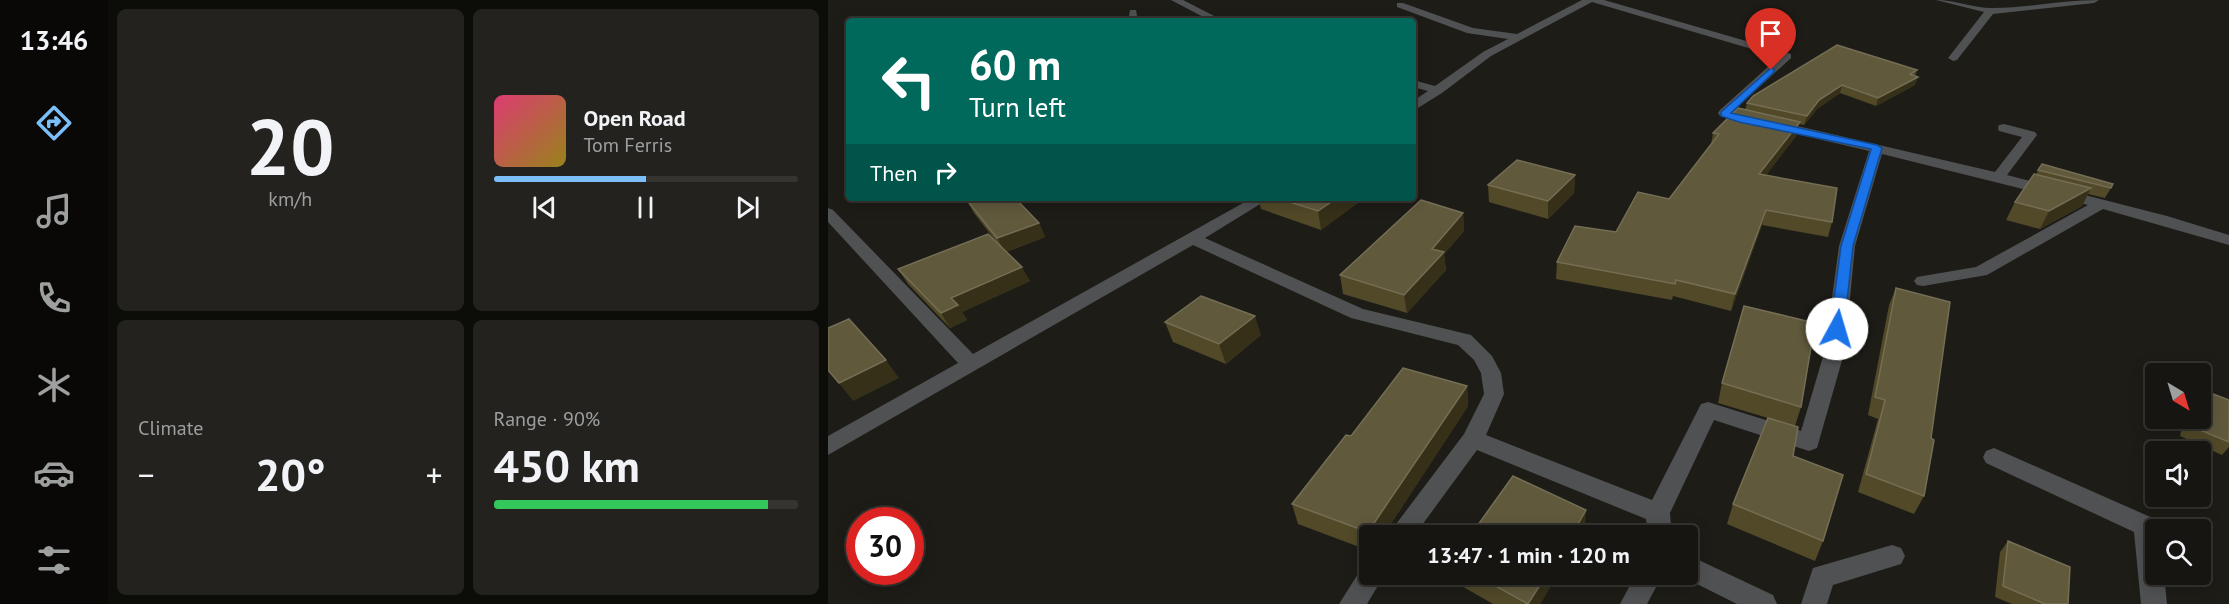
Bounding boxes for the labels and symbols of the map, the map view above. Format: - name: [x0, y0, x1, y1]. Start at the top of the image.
- pin: [1745, 8, 1796, 70]
- position arrow: [1805, 297, 1869, 361]
- north arrow: [2145, 363, 2211, 429]
- speed limit sign: 30: [846, 507, 924, 585]

